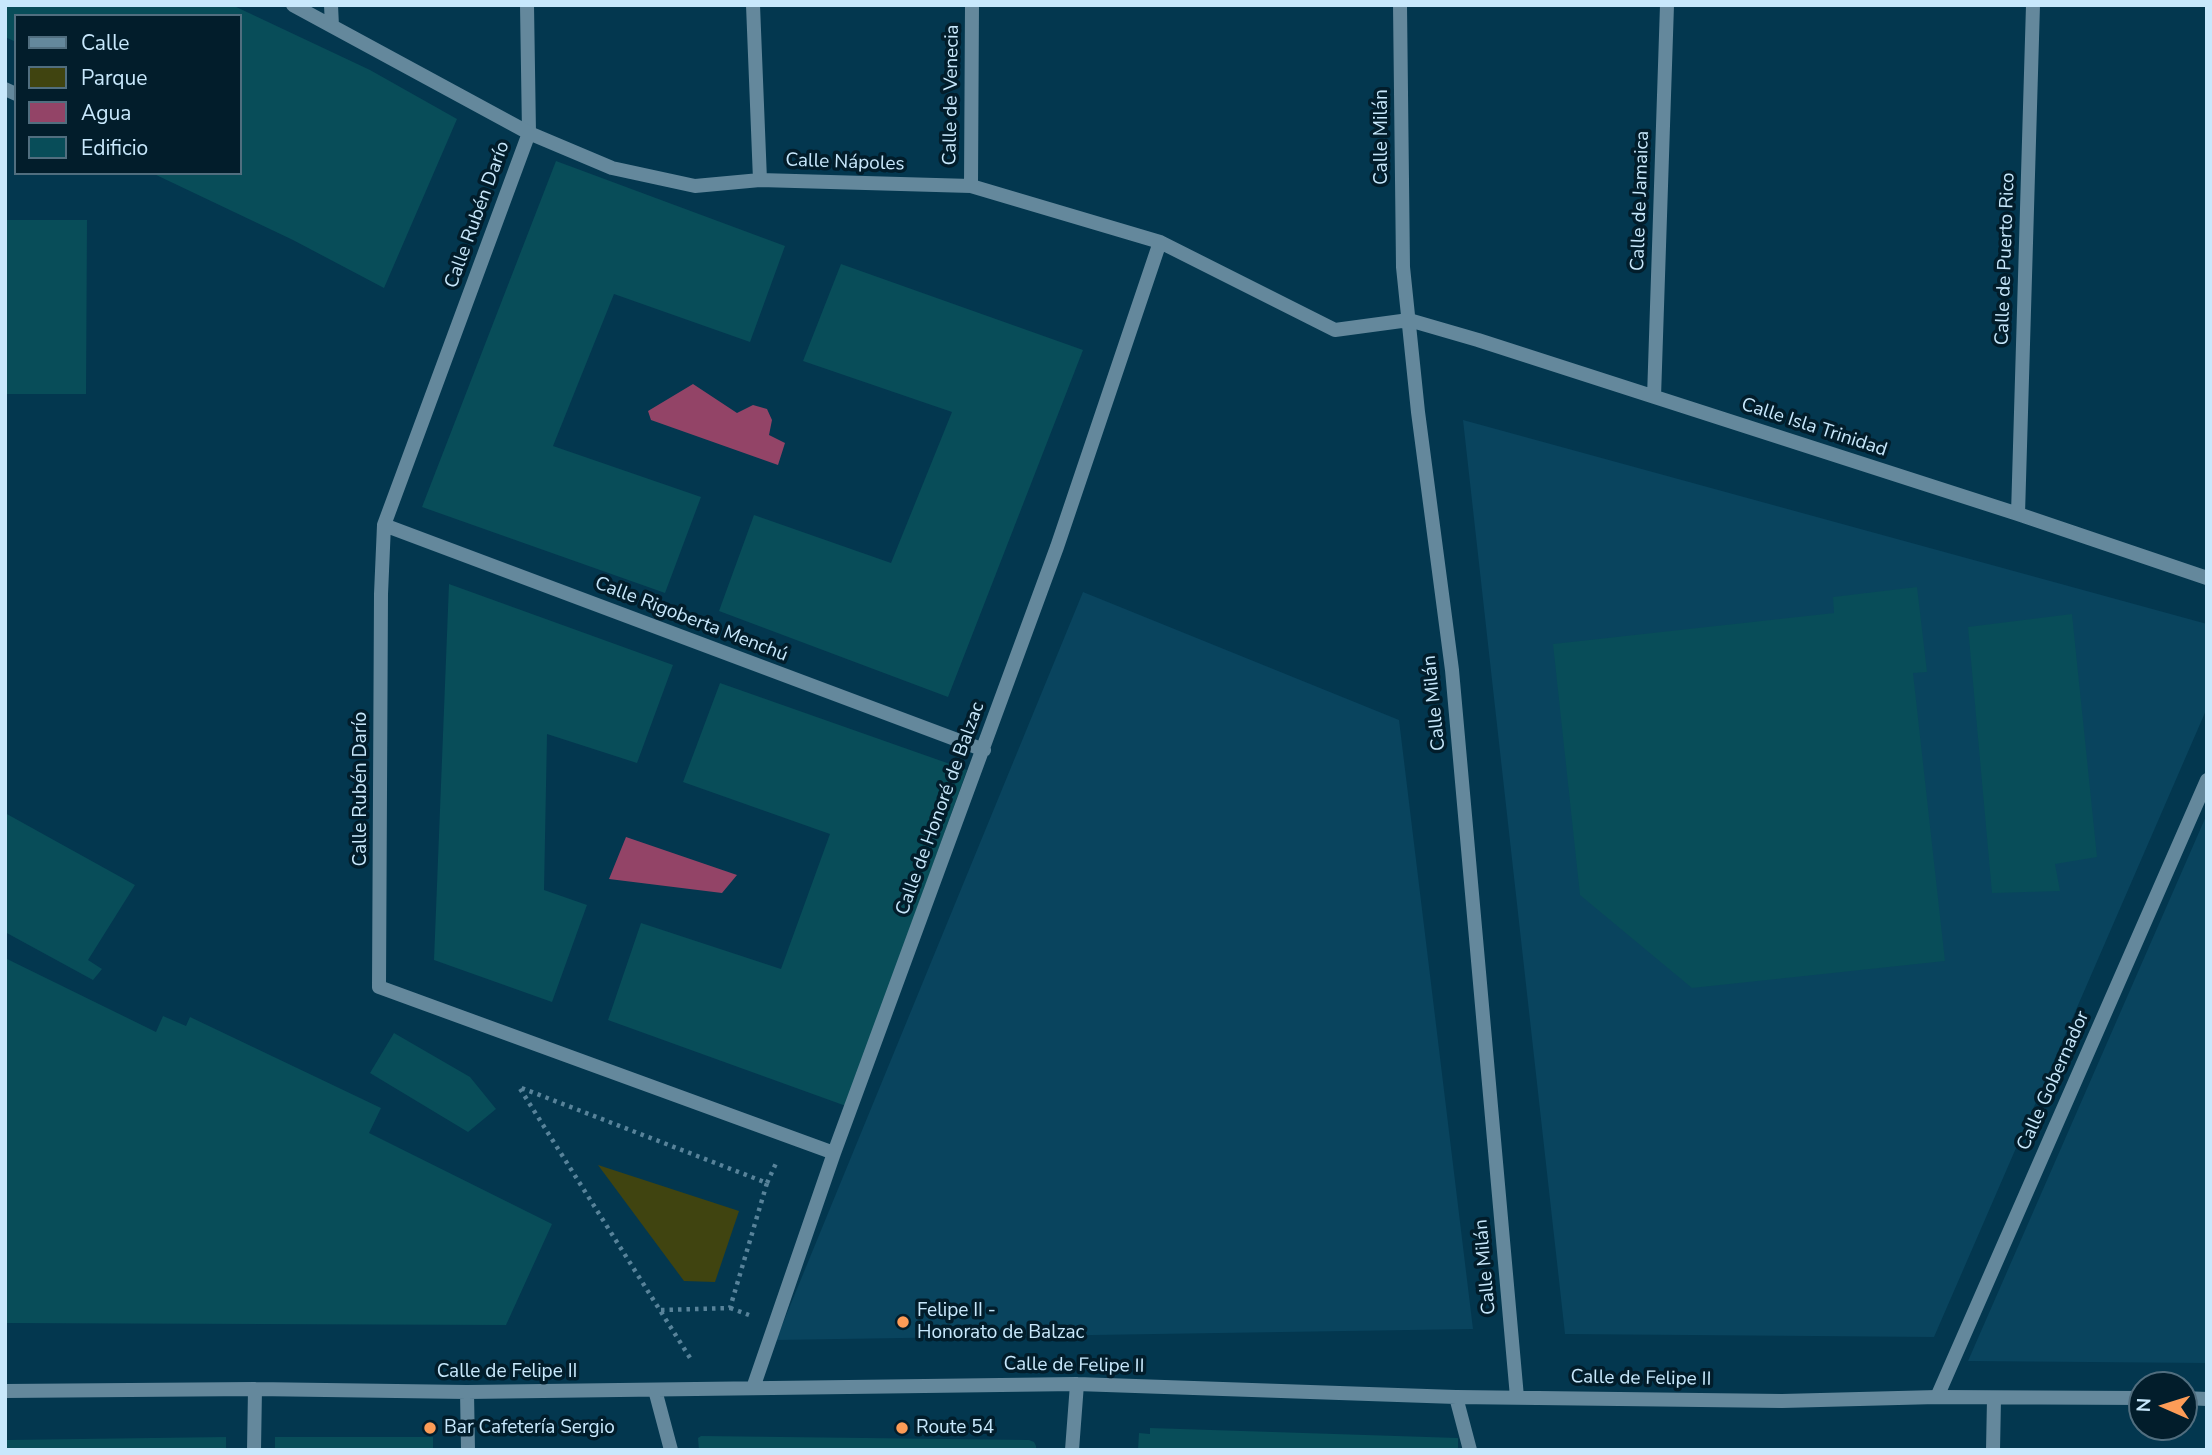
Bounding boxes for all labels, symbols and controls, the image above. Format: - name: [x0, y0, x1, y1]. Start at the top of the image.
- legend: [14, 14, 242, 175]
- street label: Calle de Venecia: [939, 24, 965, 166]
- text: Calle: [81, 29, 129, 57]
- text: Parque: [81, 64, 148, 92]
- street label: Calle Milán: [1371, 89, 1393, 185]
- text: Agua: [81, 99, 131, 127]
- street label: Calle de Jamaica: [1627, 130, 1655, 272]
- text: Edificio: [81, 134, 148, 162]
- street label: Calle Rubén Darío: [441, 138, 515, 292]
- street label: Calle Nápoles: [785, 150, 905, 176]
- street label: Calle de Puerto Rico: [1992, 172, 2020, 346]
- street label: Calle Isla Trinidad: [1738, 394, 1890, 462]
- street label: Calle Rigoberta Menchú: [591, 573, 791, 667]
- street label: Calle Milán: [1419, 654, 1451, 752]
- street label: Calle de Honoré de Balzac: [892, 699, 990, 919]
- street label: Calle Rubén Darío: [350, 712, 372, 866]
- street label: Calle Gobernador: [2013, 1008, 2095, 1154]
- street label: Calle Milán: [1470, 1218, 1502, 1316]
- place label: Felipe II - Honorato de Balzac: [917, 1300, 1084, 1344]
- marker: Felipe II - Honorato de Balzac: [895, 1314, 911, 1330]
- street label: Calle de Felipe II: [1003, 1353, 1145, 1379]
- street label: Calle de Felipe II: [437, 1361, 577, 1383]
- street label: Calle de Felipe II: [1570, 1366, 1712, 1392]
- north arrow: [2128, 1371, 2198, 1441]
- text: N: [2131, 1397, 2157, 1413]
- place label: Bar Cafetería Sergio: [444, 1417, 615, 1439]
- place label: Route 54: [916, 1417, 994, 1439]
- marker: Bar Cafetería Sergio: [422, 1420, 438, 1436]
- marker: Route 54: [894, 1420, 910, 1436]

